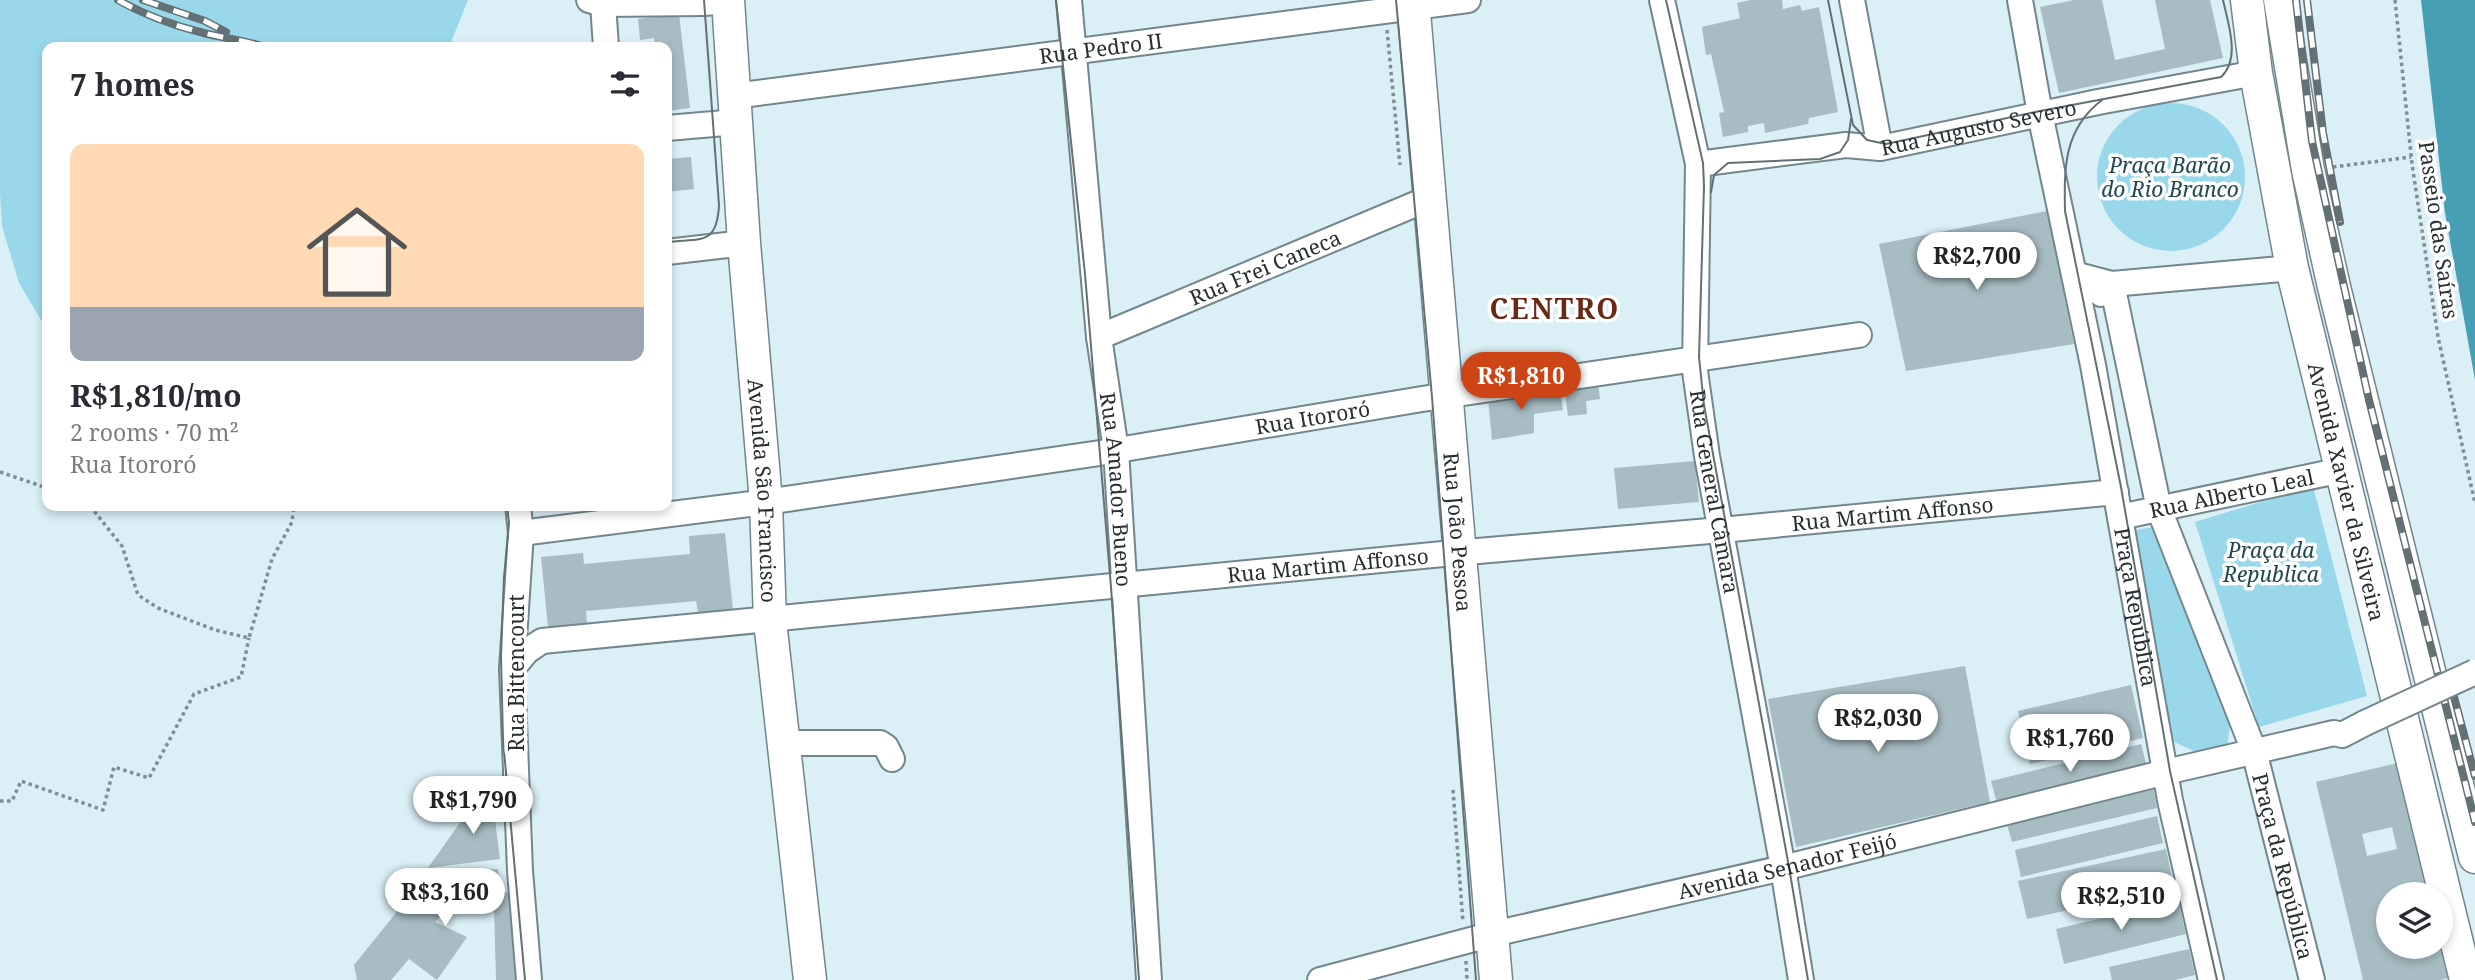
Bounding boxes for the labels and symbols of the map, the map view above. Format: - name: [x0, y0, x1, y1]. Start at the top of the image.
- street label: Rua Pedro II: [1037, 26, 1164, 70]
- street label: Rua Augusto Severo: [1878, 93, 2079, 162]
- street label: Passeio das Saíras: [2413, 139, 2465, 321]
- park label: Praça Barão do Rio Branco: [2101, 151, 2239, 203]
- street label: Rua Frei Caneca: [1185, 223, 1345, 312]
- pin: R$2,700: [1912, 232, 2042, 292]
- district label: CENTRO: [1490, 289, 1620, 327]
- pin: R$1,810: [1456, 352, 1586, 412]
- street label: Avenida Xavier da Silveira: [2302, 360, 2392, 624]
- street label: Avenida São Francisco: [742, 378, 783, 603]
- street label: Rua General Câmara: [1684, 388, 1746, 596]
- street label: Rua Amador Bueno: [1093, 390, 1138, 588]
- street label: Rua Itororó: [1253, 394, 1372, 441]
- street label: Rua João Pessoa: [1437, 451, 1479, 613]
- street label: Rua Alberto Leal: [2147, 462, 2317, 524]
- street label: Rua Martim Affonso: [1791, 490, 1995, 537]
- street label: Praça República: [2108, 525, 2164, 689]
- park label: Praça da Republica: [2222, 536, 2320, 588]
- street label: Rua Martim Affonso: [1226, 541, 1430, 589]
- street label: Rua Bittencourt: [502, 594, 530, 752]
- pin: R$2,030: [1813, 694, 1943, 754]
- pin: R$1,760: [2005, 714, 2135, 774]
- street label: Praça da República: [2246, 770, 2320, 962]
- pin: R$1,790: [408, 776, 538, 836]
- street label: Avenida Senador Feijó: [1675, 826, 1899, 905]
- pin: R$3,160: [380, 869, 510, 928]
- pin: R$2,510: [2056, 872, 2186, 932]

